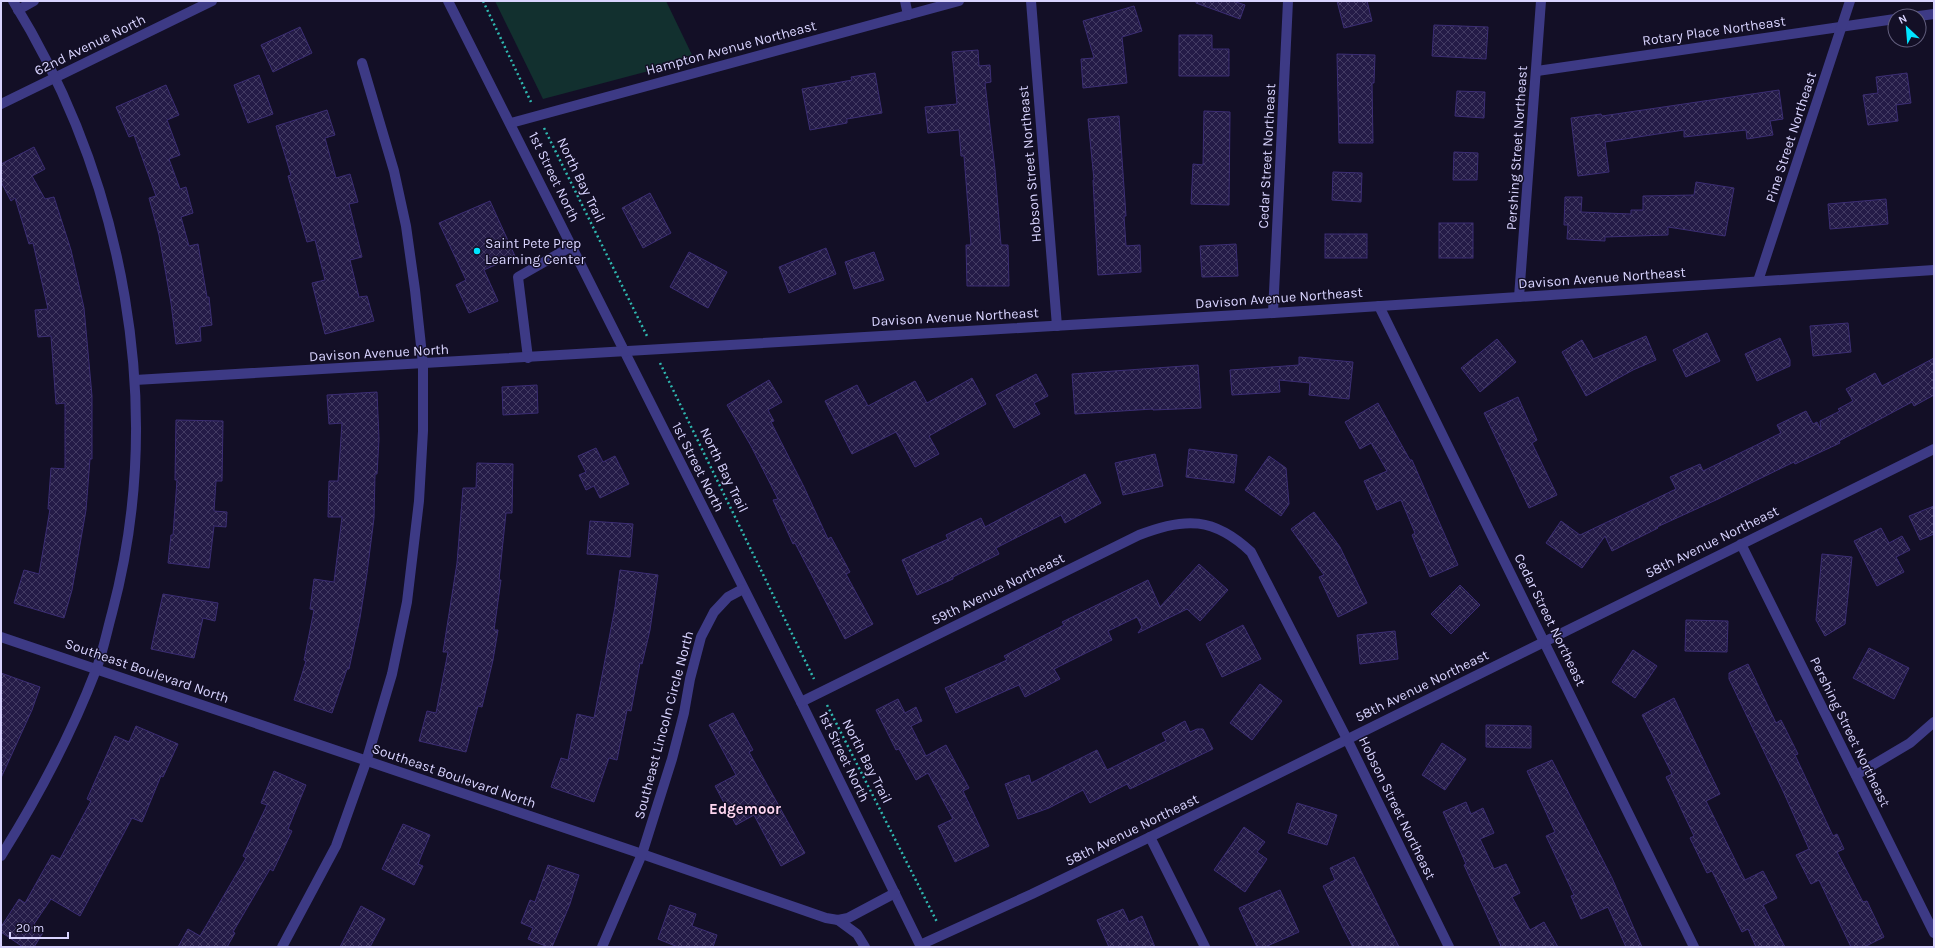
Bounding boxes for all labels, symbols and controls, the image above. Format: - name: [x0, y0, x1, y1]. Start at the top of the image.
- north arrow: [1887, 8, 1927, 48]
- street label: 62nd Avenue North: [32, 11, 148, 79]
- text: N: [1896, 12, 1909, 27]
- street label: Rotary Place Northeast: [1641, 13, 1787, 49]
- street label: Hampton Avenue Northeast: [644, 17, 818, 79]
- street label: Pershing Street Northeast: [1503, 65, 1531, 231]
- street label: Pine Street Northeast: [1762, 70, 1820, 204]
- street label: Cedar Street Northeast: [1255, 83, 1279, 229]
- street label: Hobson Street Northeast: [1015, 85, 1045, 243]
- street label: 1st Street North: [525, 129, 583, 225]
- street label: North Bay Trail: [553, 135, 609, 225]
- place label: Saint Pete Prep Learning Center: [485, 235, 586, 268]
- marker: Saint Pete Prep Learning Center: [472, 246, 482, 256]
- street label: Davison Avenue Northeast: [1518, 264, 1686, 292]
- street label: Davison Avenue Northeast: [1195, 284, 1363, 312]
- street label: Davison Avenue Northeast: [871, 304, 1039, 330]
- street label: Davison Avenue North: [308, 341, 450, 365]
- street label: 1st Street North: [668, 419, 728, 515]
- street label: North Bay Trail: [696, 425, 752, 515]
- street label: 58th Avenue Northeast: [1642, 502, 1782, 582]
- street label: 59th Avenue Northeast: [929, 549, 1067, 629]
- street label: Cedar Street Northeast: [1510, 551, 1590, 689]
- street label: Southeast Lincoln Circle North: [631, 629, 697, 821]
- street label: Southeast Boulevard North: [63, 635, 231, 707]
- street label: 58th Avenue Northeast: [1352, 646, 1492, 726]
- street label: Pershing Street Northeast: [1806, 654, 1894, 810]
- street label: 1st Street North: [815, 709, 873, 805]
- street label: North Bay Trail: [838, 716, 896, 806]
- street label: Hobson Street Northeast: [1355, 734, 1439, 882]
- street label: Southeast Boulevard North: [370, 740, 538, 812]
- street label: 58th Avenue Northeast: [1062, 790, 1202, 870]
- district label: Edgemoor: [709, 800, 781, 818]
- scale bar: [10, 914, 68, 940]
- text: 20 m: [16, 921, 44, 935]

